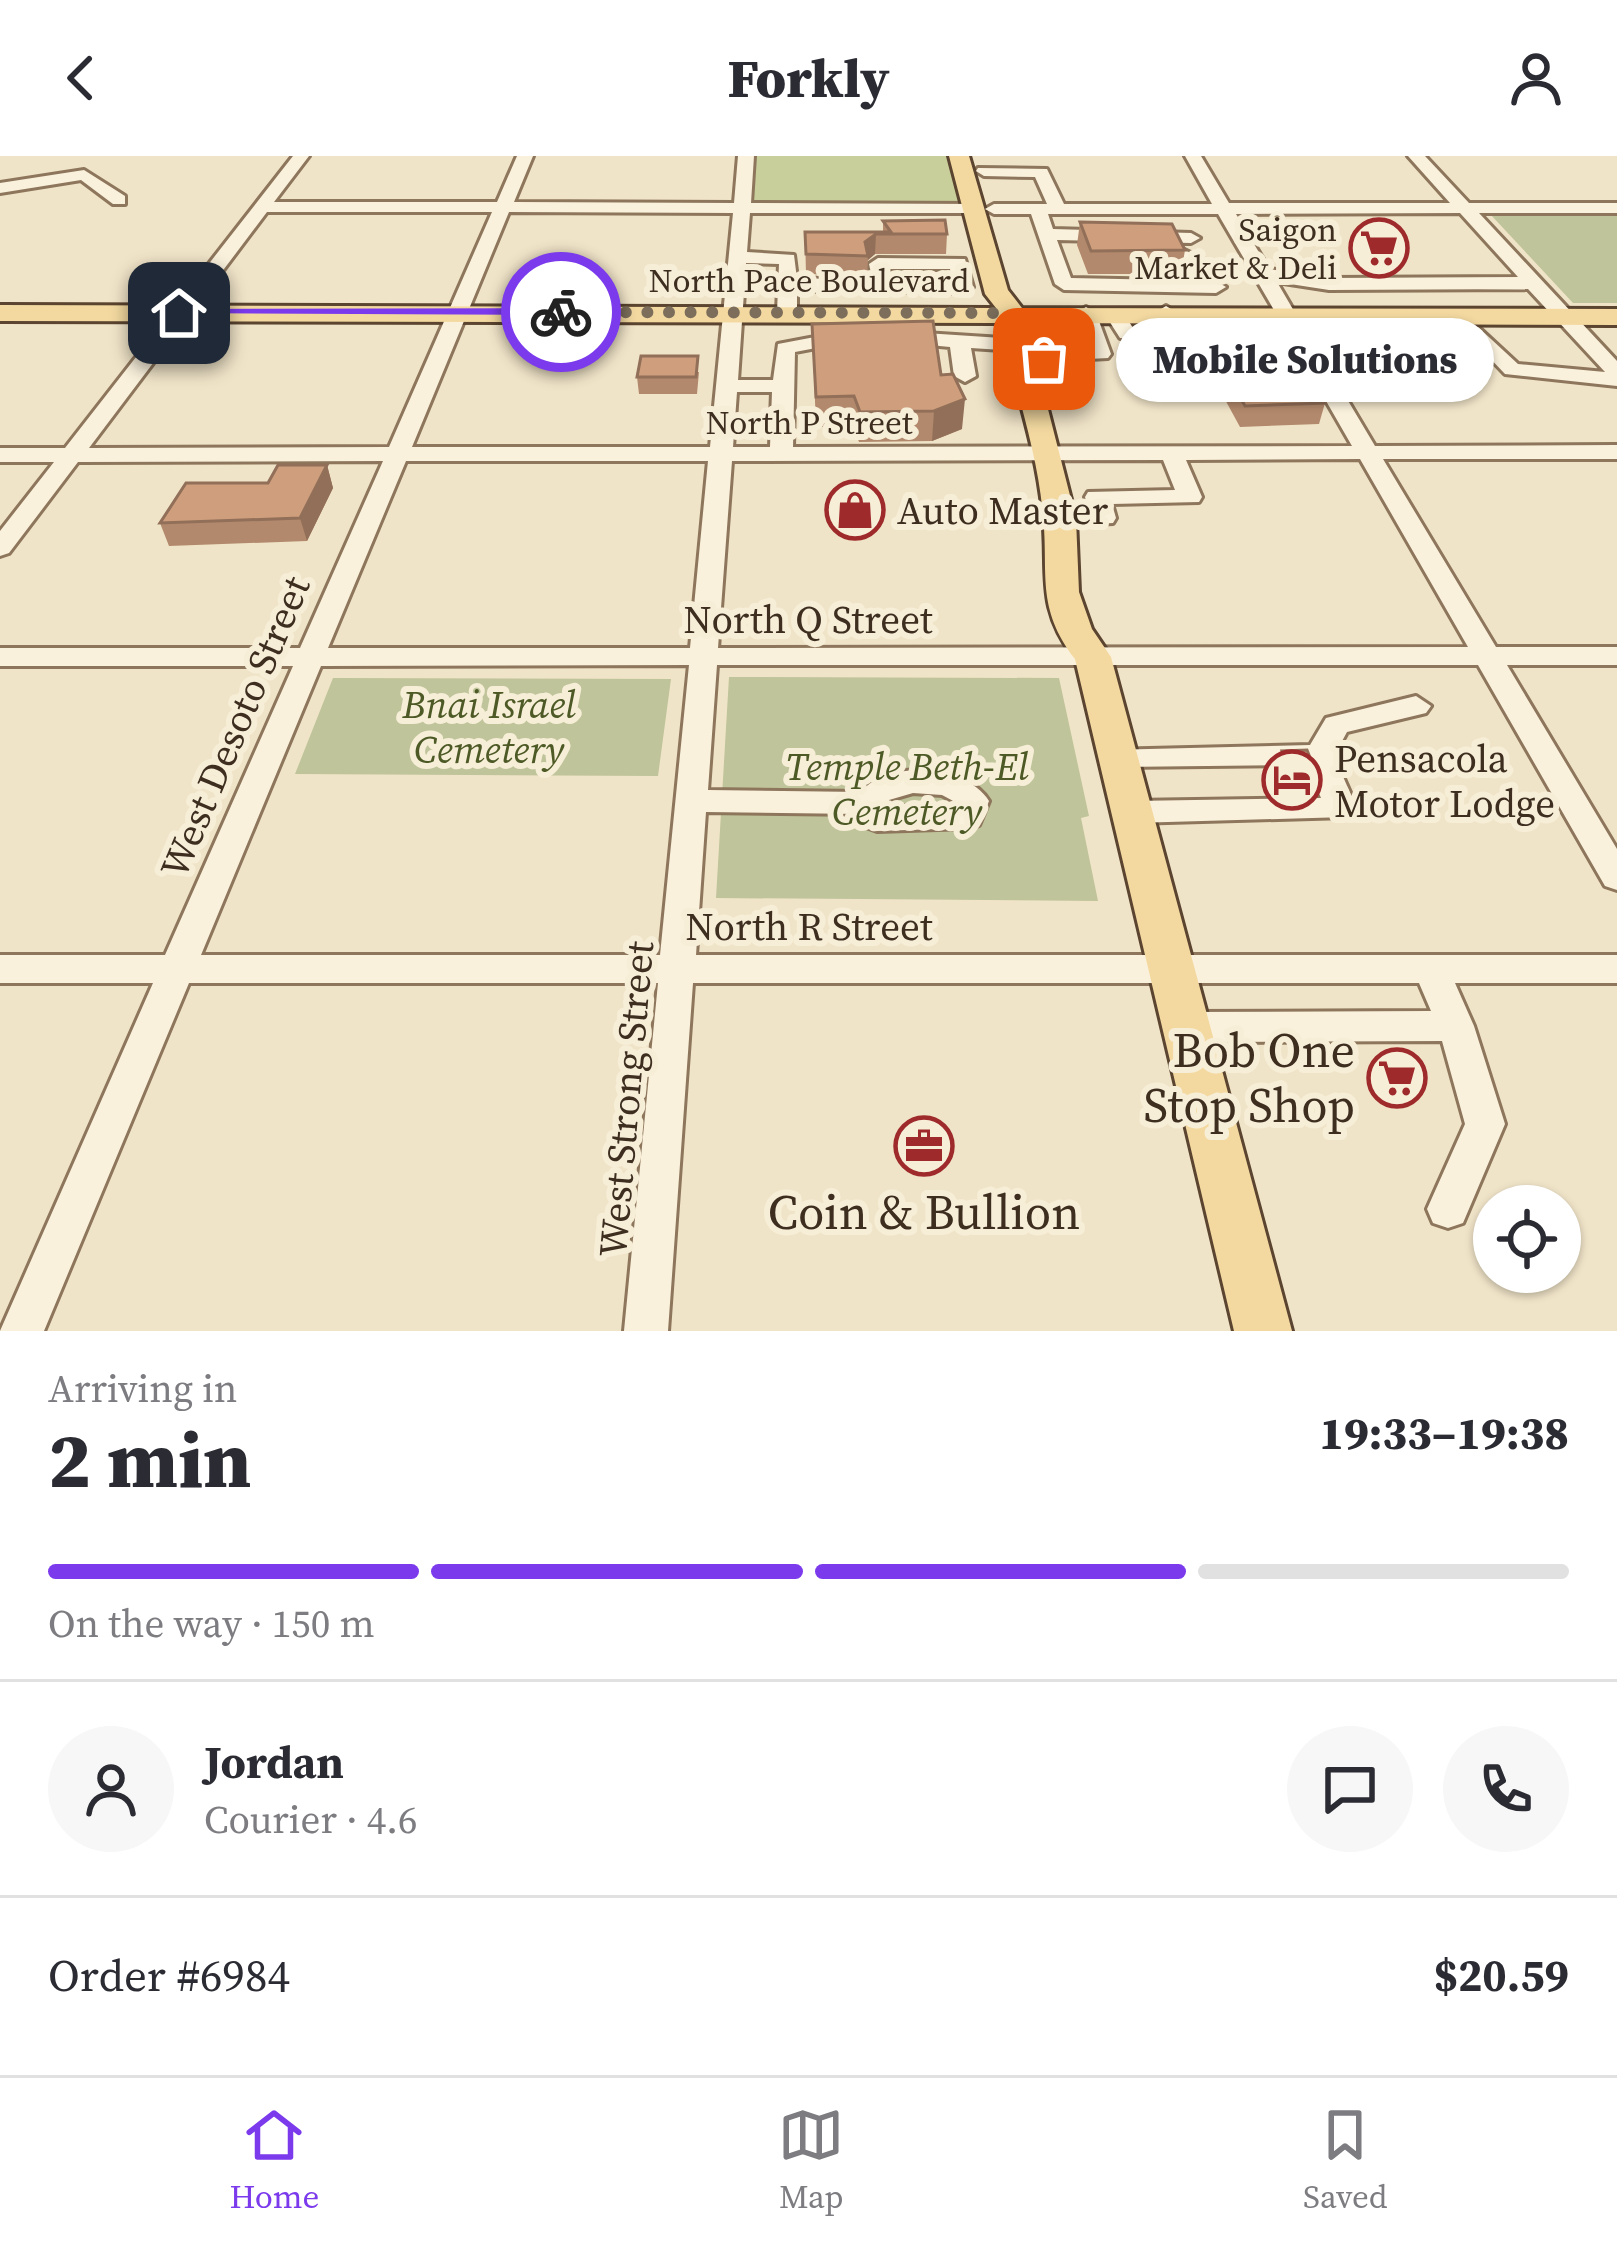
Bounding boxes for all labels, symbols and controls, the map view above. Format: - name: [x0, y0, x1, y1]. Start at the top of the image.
- text: Forkly: [727, 41, 890, 115]
- icon: back: [48, 45, 114, 111]
- icon: person: [1503, 45, 1569, 111]
- place label: Saigon Market & Deli: [1134, 207, 1337, 290]
- supermarket icon: Saigon Market & Deli: [1348, 217, 1410, 279]
- courier: [501, 252, 621, 372]
- street label: North Pace Boulevard: [649, 258, 970, 303]
- pin: [128, 262, 230, 364]
- icon: bike: [528, 279, 594, 345]
- icon: home: [146, 280, 212, 346]
- pin: [993, 308, 1095, 410]
- callout: Mobile Solutions: [1116, 317, 1494, 401]
- icon: bag: [1011, 326, 1077, 392]
- text: Mobile Solutions: [1153, 333, 1457, 386]
- street label: North P Street: [705, 400, 913, 445]
- shop icon: Auto Master: [824, 479, 886, 541]
- place label: Auto Master: [897, 484, 1109, 537]
- street label: West Desoto Street: [148, 568, 323, 886]
- street label: North Q Street: [683, 593, 933, 646]
- park label: Bnai Israel Cemetery: [401, 678, 576, 776]
- place label: Pensacola Motor Lodge: [1334, 732, 1555, 830]
- park label: Temple Beth-El Cemetery: [785, 740, 1029, 838]
- hotel icon: Pensacola Motor Lodge: [1261, 749, 1323, 811]
- street label: North R Street: [685, 900, 933, 953]
- street label: West Strong Street: [586, 939, 666, 1259]
- place label: Bob One Stop Shop: [1143, 1017, 1355, 1138]
- supermarket icon: Bob One Stop Shop: [1366, 1047, 1428, 1109]
- office icon: Coin & Bullion: [893, 1115, 955, 1177]
- place label: Coin & Bullion: [768, 1179, 1080, 1245]
- map controls: [1473, 1185, 1581, 1293]
- button: locate: [1473, 1185, 1581, 1293]
- text: Arriving in: [48, 1362, 237, 1415]
- text: 19:33–19:38: [1319, 1402, 1569, 1464]
- text: 2 min: [48, 1406, 251, 1513]
- text: On the way · 150 m: [48, 1597, 375, 1650]
- button: person: [48, 1726, 174, 1852]
- button: chat: [1287, 1726, 1413, 1852]
- button: phone: [1443, 1726, 1569, 1852]
- text: Jordan: [204, 1731, 344, 1793]
- text: Courier · 4.6: [204, 1793, 417, 1846]
- text: Order #6984: [48, 1944, 290, 2006]
- text: $20.59: [1434, 1944, 1569, 2006]
- tab: Home: [229, 2102, 319, 2219]
- tab: Map: [778, 2102, 844, 2219]
- tab: Saved: [1303, 2102, 1388, 2219]

